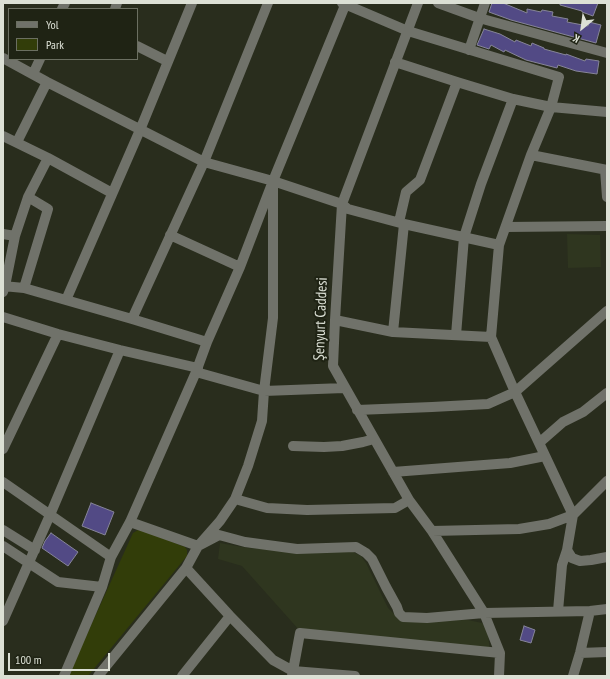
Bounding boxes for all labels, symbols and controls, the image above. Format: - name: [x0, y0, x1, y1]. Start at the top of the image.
- legend: [8, 8, 138, 60]
- north arrow: [562, 8, 602, 48]
- text: Yol: [46, 17, 59, 32]
- text: K: [570, 31, 582, 46]
- text: Park: [46, 37, 64, 52]
- street label: Şenyurt Caddesi: [311, 277, 331, 361]
- scale bar: [10, 645, 112, 671]
- text: 100 m: [15, 652, 42, 667]

